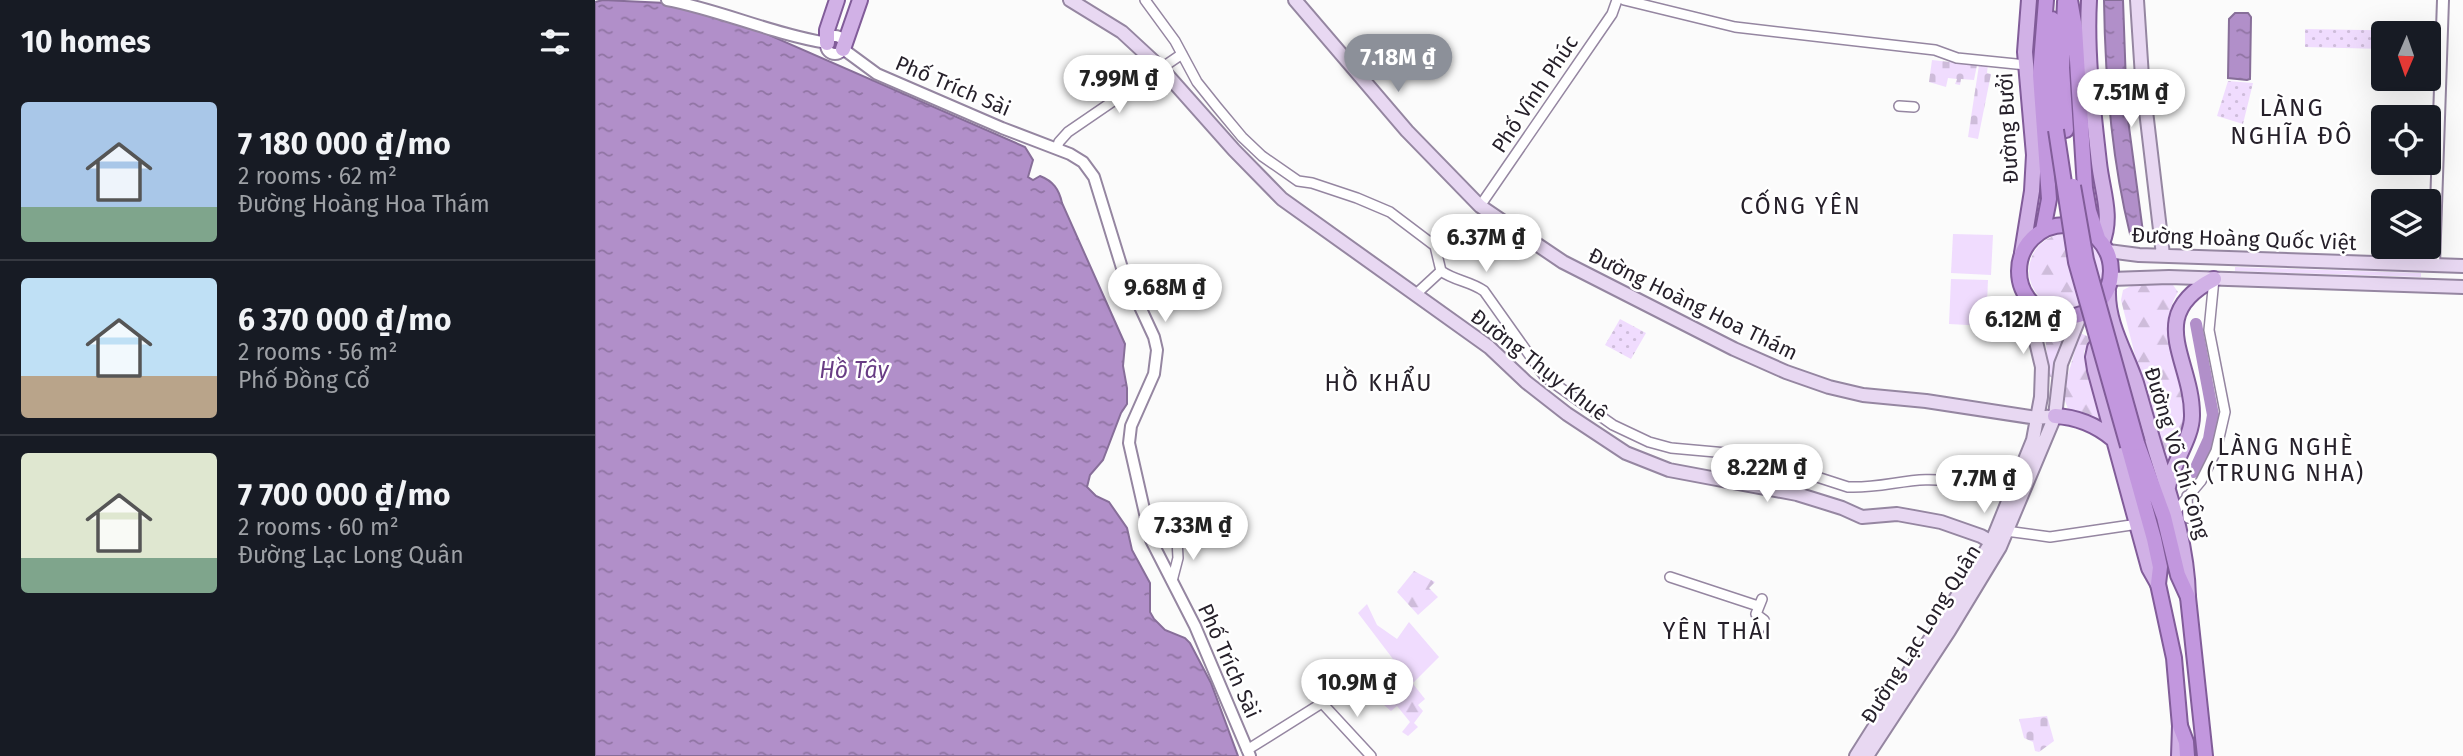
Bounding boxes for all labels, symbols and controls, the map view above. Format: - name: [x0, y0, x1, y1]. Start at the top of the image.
- north arrow: [2371, 21, 2441, 91]
- map controls: [2371, 21, 2441, 259]
- icon: filters: [536, 23, 574, 61]
- text: 10 homes: [21, 24, 151, 60]
- street label: Phố Vĩnh Phúc: [1486, 30, 1584, 158]
- pin: 7.18M ₫: [1333, 34, 1463, 94]
- text: 7.18M ₫: [1360, 43, 1436, 71]
- street label: Phố Trích Sài: [891, 50, 1015, 122]
- pin: 7.99M ₫: [1054, 55, 1184, 115]
- text: 7.99M ₫: [1079, 64, 1159, 92]
- pin: 7.51M ₫: [2066, 69, 2196, 129]
- street label: Đường Bưởi: [1992, 72, 2024, 184]
- text: 7.51M ₫: [2093, 78, 2169, 106]
- district label: LÀNG NGHĨA ĐÔ: [2230, 93, 2354, 150]
- button: locate: [2371, 105, 2441, 175]
- text: 7 180 000 ₫/mo: [238, 126, 451, 162]
- icon: home: [77, 130, 161, 214]
- text: 2 rooms · 62 m²: [238, 162, 397, 190]
- district label: CỐNG YÊN: [1740, 188, 1862, 220]
- button: layers: [2371, 189, 2441, 259]
- text: Đường Hoàng Hoa Thám: [238, 190, 490, 218]
- pin: 6.37M ₫: [1421, 215, 1551, 274]
- street label: Đường Hoàng Quốc Việt: [2131, 222, 2357, 256]
- text: 6.37M ₫: [1447, 223, 1525, 251]
- street label: Đường Hoàng Hoa Thám: [1584, 242, 1802, 366]
- pin: 9.68M ₫: [1100, 264, 1230, 324]
- text: 9.68M ₫: [1124, 273, 1206, 301]
- pin: 6.12M ₫: [1958, 296, 2088, 356]
- text: 6 370 000 ₫/mo: [238, 302, 451, 338]
- street label: Đường Thụy Khuê: [1465, 303, 1613, 427]
- text: 6.12M ₫: [1985, 305, 2061, 333]
- icon: home: [77, 306, 161, 390]
- text: 2 rooms · 56 m²: [238, 338, 397, 366]
- water label: Hồ Tây: [819, 356, 890, 384]
- street label: Đường Võ Chí Công: [2138, 364, 2216, 542]
- district label: HỒ KHẨU: [1324, 365, 1434, 397]
- text: Phố Đồng Cổ: [238, 366, 370, 394]
- district label: LÀNG NGHÈ (TRUNG NHA): [2207, 432, 2365, 487]
- pin: 8.22M ₫: [1702, 444, 1832, 504]
- text: 8.22M ₫: [1727, 453, 1807, 481]
- pin: 7.7M ₫: [1927, 456, 2041, 515]
- text: 7.7M ₫: [1952, 464, 2016, 492]
- text: 7 700 000 ₫/mo: [238, 477, 451, 513]
- icon: home: [77, 481, 161, 565]
- pin: 7.33M ₫: [1128, 503, 1258, 562]
- text: 7.33M ₫: [1154, 511, 1232, 539]
- text: 2 rooms · 60 m²: [238, 513, 399, 541]
- street label: Đường Lạc Long Quân: [1855, 540, 1987, 728]
- text: Đường Lạc Long Quân: [238, 541, 464, 569]
- street label: Phố Trích Sài: [1192, 600, 1266, 722]
- district label: YÊN THÁI: [1663, 616, 1773, 645]
- pin: 10.9M ₫: [1292, 660, 1422, 719]
- text: 10.9M ₫: [1317, 668, 1397, 696]

